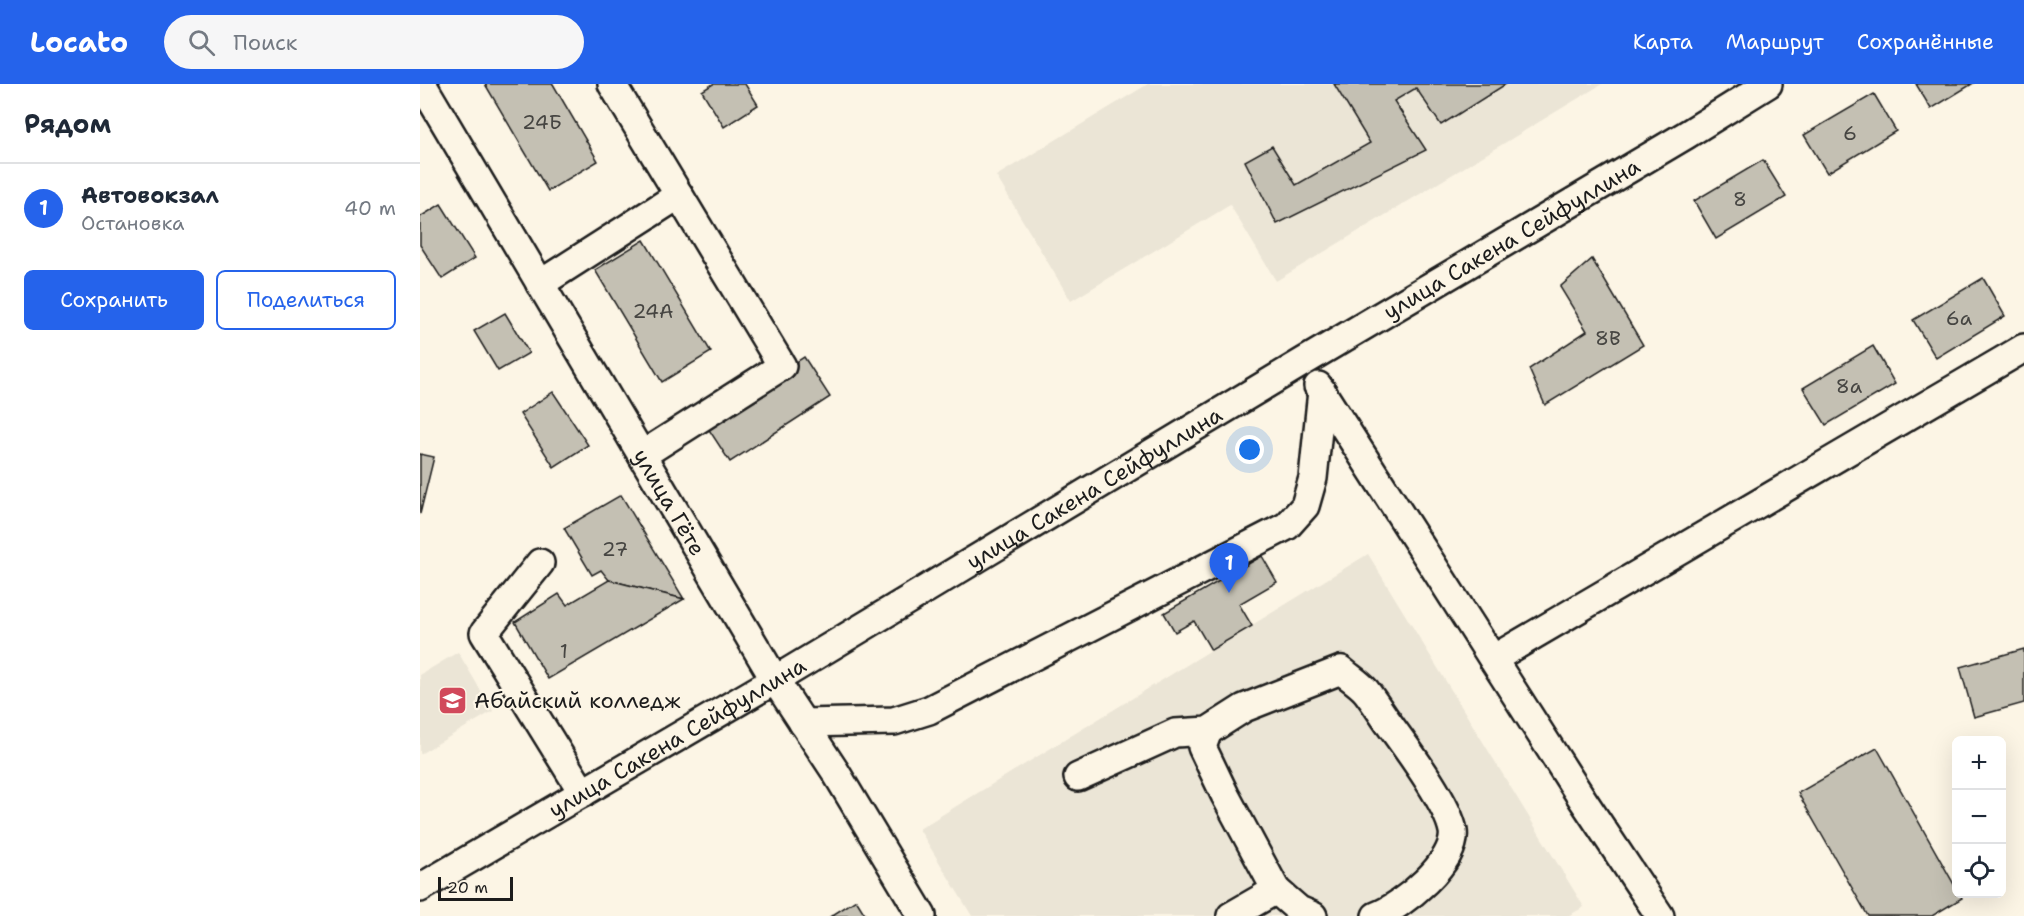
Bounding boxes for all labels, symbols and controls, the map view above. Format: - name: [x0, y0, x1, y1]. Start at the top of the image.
- search box: [164, 15, 584, 69]
- text: Locato: [30, 23, 128, 61]
- icon: search: [185, 26, 218, 59]
- text: Поиск: [233, 28, 297, 57]
- text: Карта: [1633, 28, 1693, 56]
- text: Маршрут: [1726, 28, 1824, 56]
- text: Сохранённые: [1857, 28, 1994, 56]
- text: Рядом: [24, 106, 111, 141]
- house number: 24Б: [522, 109, 562, 135]
- house number: 6: [1843, 120, 1857, 146]
- street label: улица Сакена Сейфуллина: [1378, 151, 1645, 326]
- text: Автовокзал: [81, 181, 219, 210]
- house number: 8: [1733, 186, 1747, 212]
- text: 1: [39, 195, 48, 221]
- text: 40 m: [344, 195, 396, 221]
- text: Остановка: [81, 210, 185, 236]
- button: Сохранить: [24, 270, 204, 330]
- button: Поделиться: [216, 270, 396, 330]
- house number: 24А: [632, 298, 674, 324]
- house number: 6а: [1946, 305, 1973, 331]
- house number: 8В: [1595, 325, 1621, 351]
- house number: 8а: [1836, 373, 1863, 399]
- street label: улица Сакена Сейфуллина: [961, 399, 1228, 576]
- your location: [1235, 435, 1264, 464]
- street label: улица Гёте: [627, 443, 713, 561]
- house number: 27: [602, 536, 628, 562]
- pin: 1: [1210, 544, 1248, 593]
- house number: 1: [560, 638, 568, 664]
- street label: улица Сакена Сейфуллина: [543, 650, 811, 824]
- school or university icon: Абайский колледж: [437, 684, 469, 716]
- place label: Абайский колледж: [474, 686, 681, 715]
- map controls: [1952, 736, 2006, 898]
- button: +: [1952, 736, 2006, 790]
- button: −: [1952, 790, 2006, 844]
- button: locate: [1952, 844, 2006, 898]
- scale bar: [438, 874, 513, 902]
- text: 20 m: [447, 877, 488, 898]

